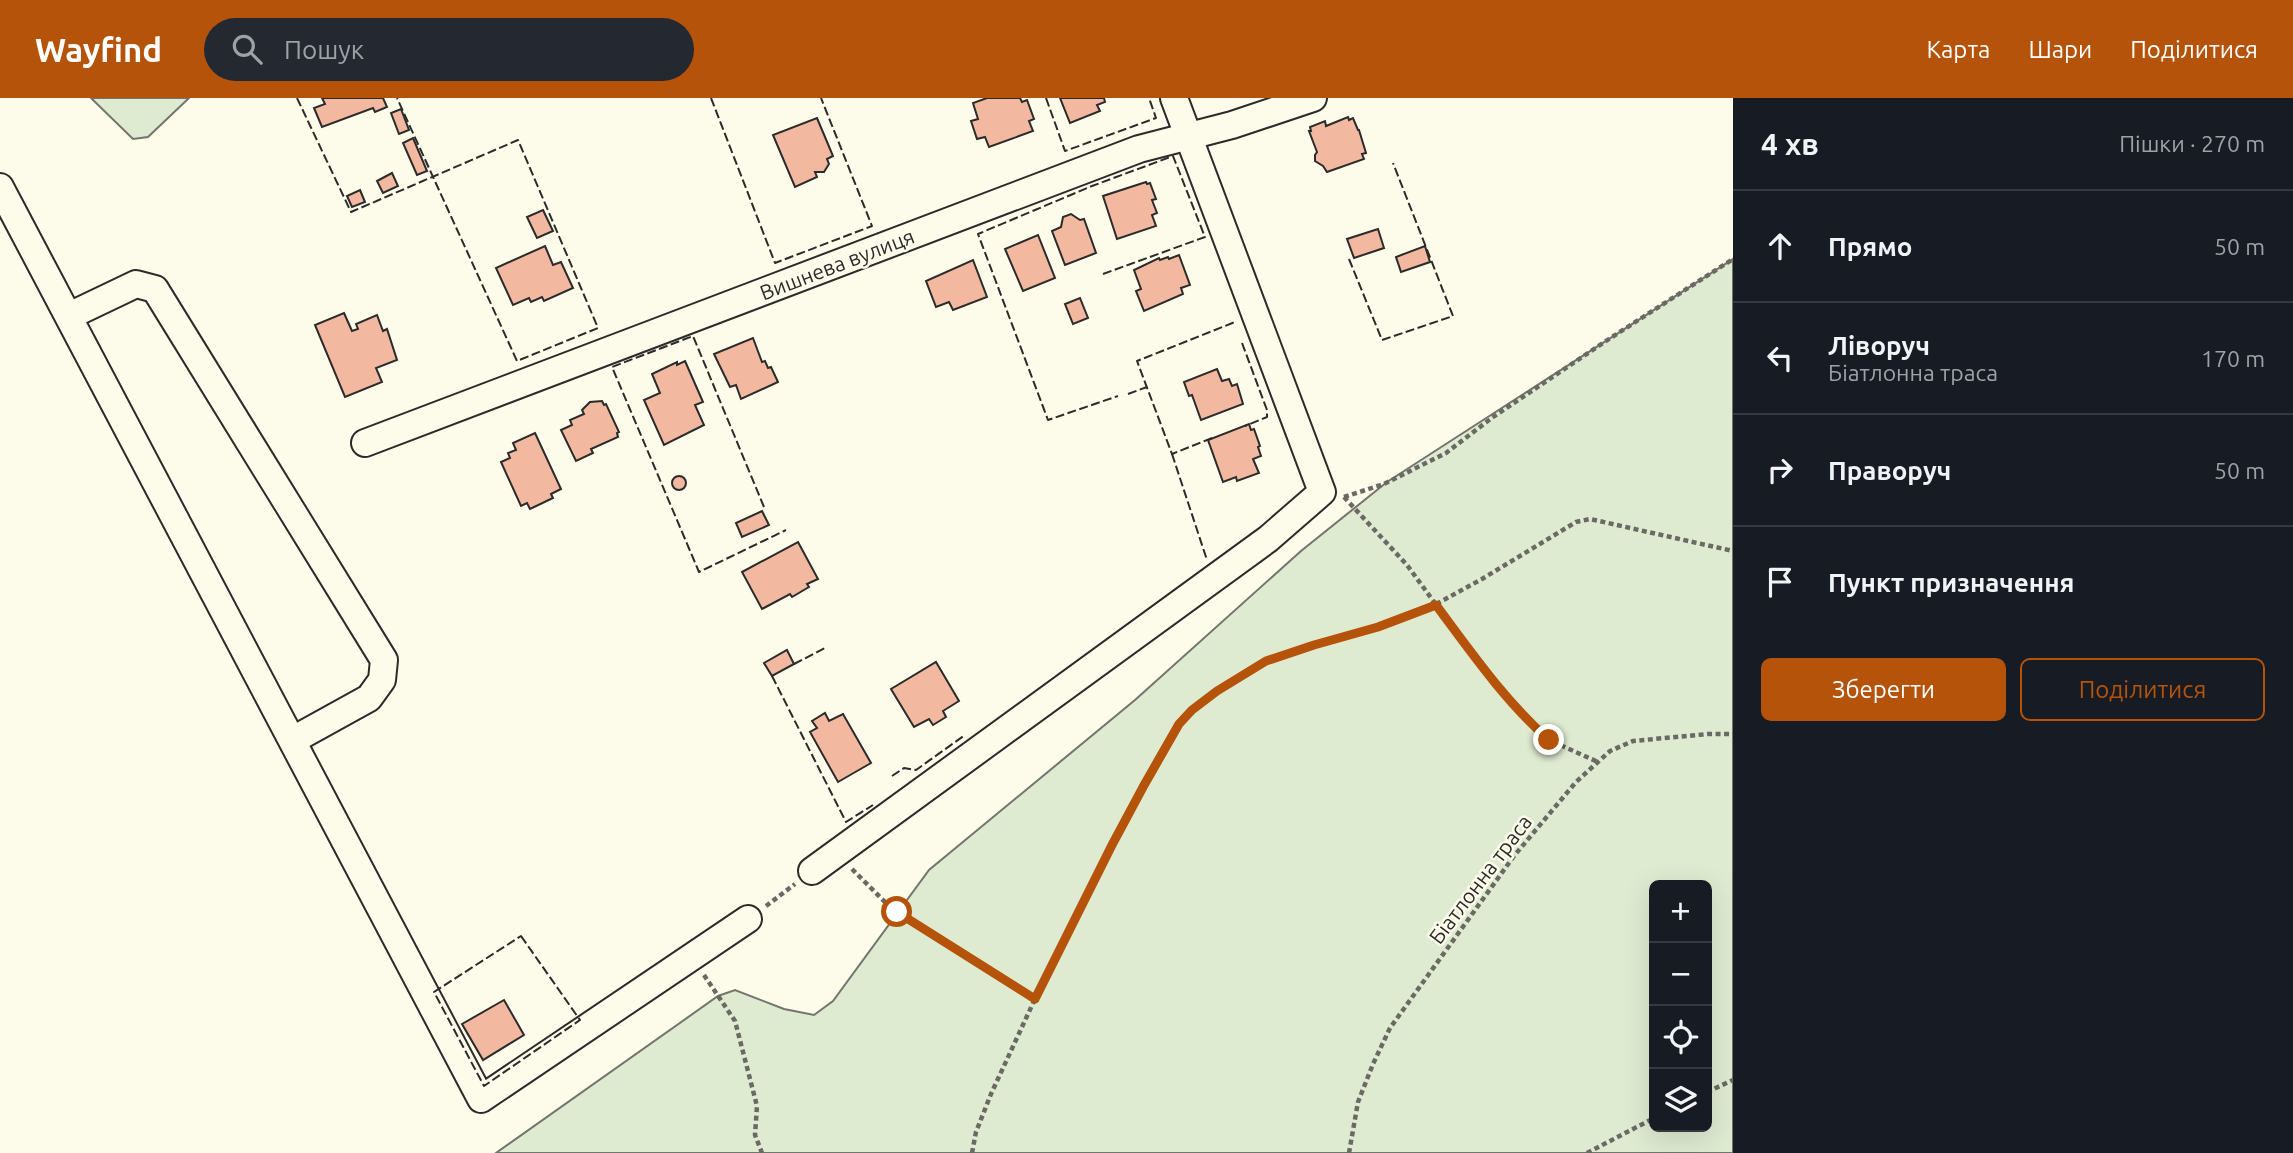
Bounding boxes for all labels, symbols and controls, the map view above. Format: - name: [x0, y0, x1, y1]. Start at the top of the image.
- search box: [204, 18, 694, 81]
- icon: search: [228, 30, 266, 68]
- text: Wayfind: [35, 31, 162, 68]
- text: Пошук: [284, 35, 364, 64]
- text: Карта: [1926, 36, 1990, 63]
- text: Шари: [2028, 36, 2092, 63]
- text: Поділитися: [2130, 36, 2258, 63]
- text: 4 хв: [1761, 127, 1819, 161]
- text: Пішки · 270 m: [2119, 131, 2265, 156]
- street label: Вишнева вулиця: [756, 224, 918, 304]
- icon: ahead: [1761, 227, 1799, 265]
- text: Прямо: [1828, 232, 1912, 261]
- text: 50 m: [2214, 234, 2265, 259]
- text: Ліворуч: [1828, 331, 1930, 360]
- icon: left: [1761, 339, 1799, 377]
- text: 170 m: [2201, 346, 2265, 371]
- text: Біатлонна траса: [1828, 360, 1998, 385]
- icon: right: [1761, 451, 1799, 489]
- text: Праворуч: [1828, 456, 1951, 485]
- text: 50 m: [2214, 458, 2265, 483]
- icon: arrive: [1761, 563, 1799, 601]
- text: Пункт призначення: [1828, 568, 2074, 597]
- button: Зберегти: [1761, 658, 2006, 721]
- button: Поділитися: [2020, 658, 2265, 721]
- route end: [1533, 724, 1564, 755]
- street label: Біатлонна траса: [1424, 810, 1536, 948]
- map controls: [1649, 880, 1712, 1132]
- button: +: [1649, 880, 1712, 943]
- route start: [881, 896, 912, 927]
- button: −: [1649, 943, 1712, 1006]
- button: locate: [1649, 1006, 1712, 1069]
- button: layers: [1649, 1069, 1712, 1132]

